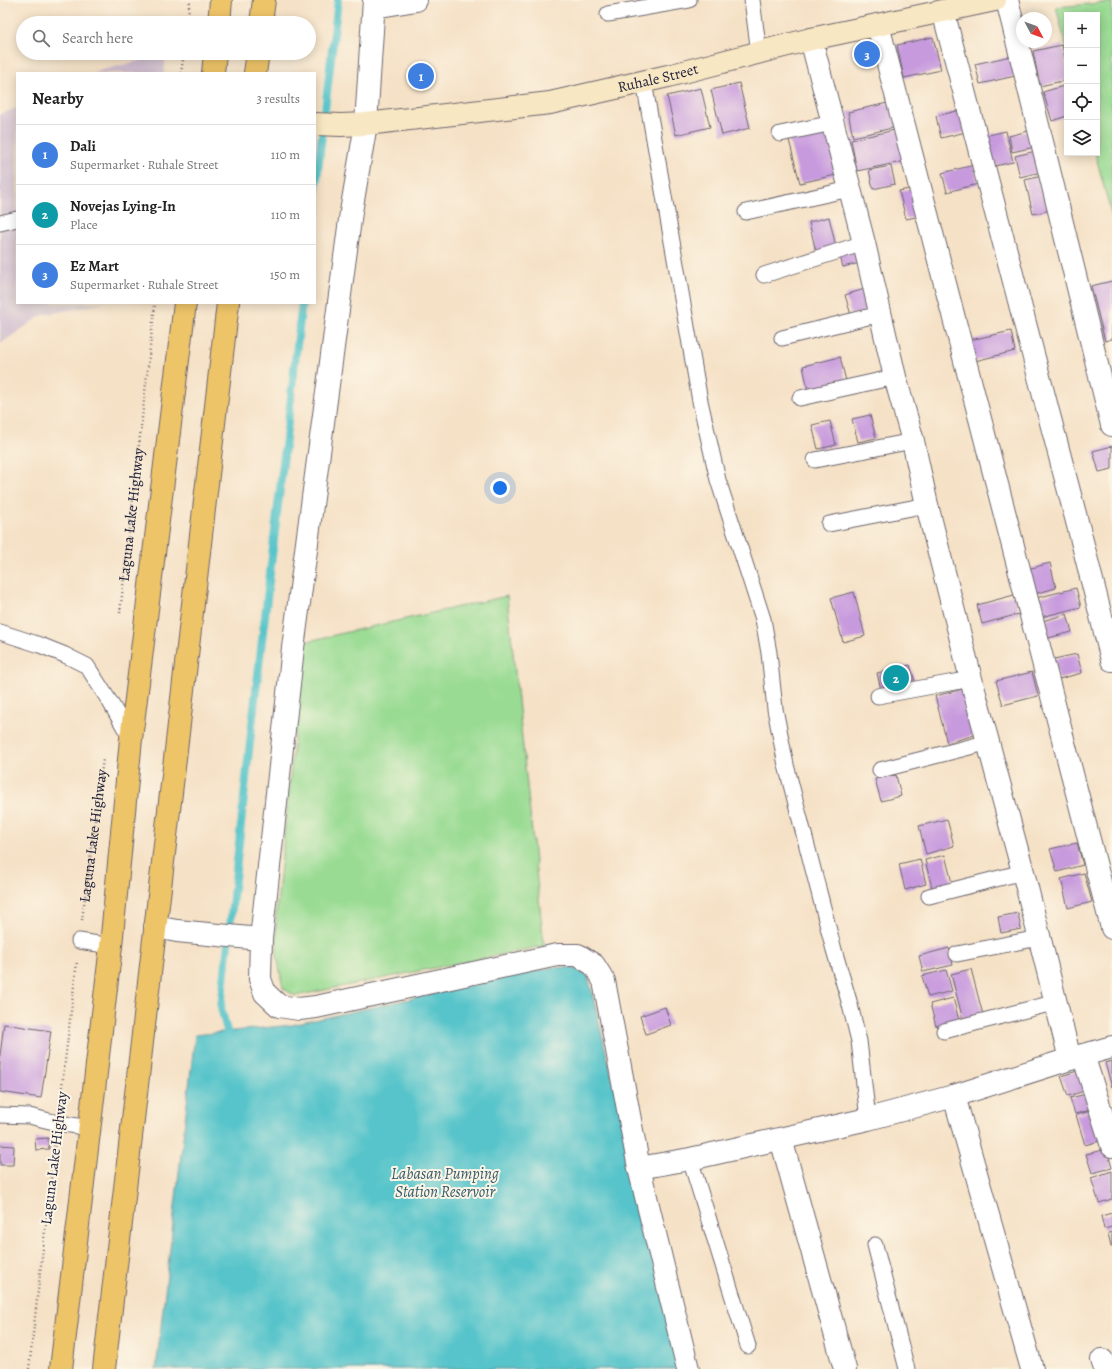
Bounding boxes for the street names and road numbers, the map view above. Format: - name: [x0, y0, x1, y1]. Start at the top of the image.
- street label: Ruhale Street: [616, 59, 700, 97]
- street label: Laguna Lake Highway: [114, 446, 149, 583]
- street label: Laguna Lake Highway: [74, 768, 112, 904]
- street label: Laguna Lake Highway: [36, 1090, 72, 1226]

